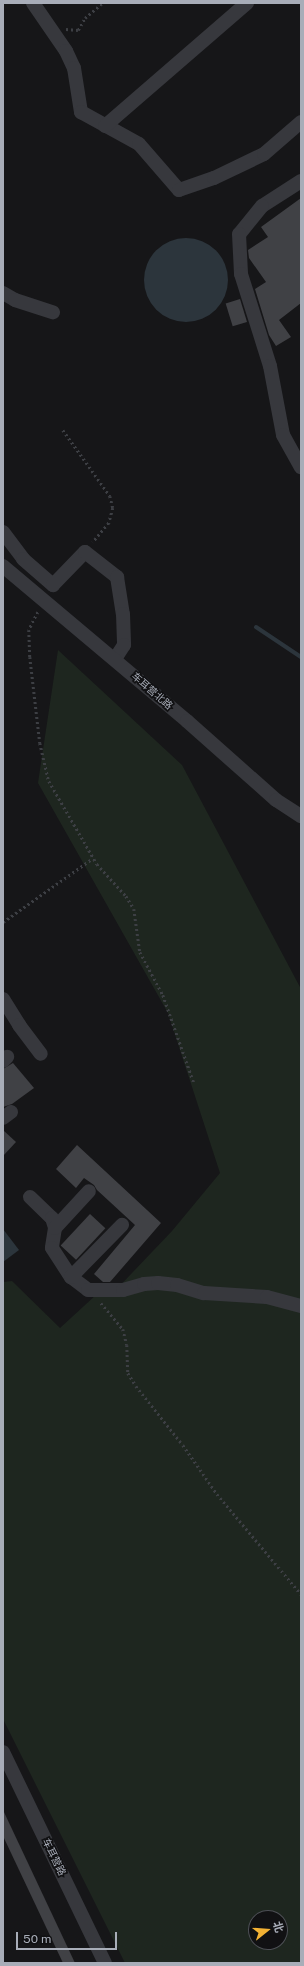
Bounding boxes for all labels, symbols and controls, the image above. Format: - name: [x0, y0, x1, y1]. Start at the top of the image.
- street label: 车耳营北路: [129, 670, 175, 712]
- street label: 车耳营路: [40, 1836, 68, 1878]
- north arrow: [248, 1910, 288, 1950]
- text: 北: [271, 1920, 286, 1934]
- scale bar: [18, 1924, 119, 1950]
- text: 50 m: [23, 1932, 51, 1946]

